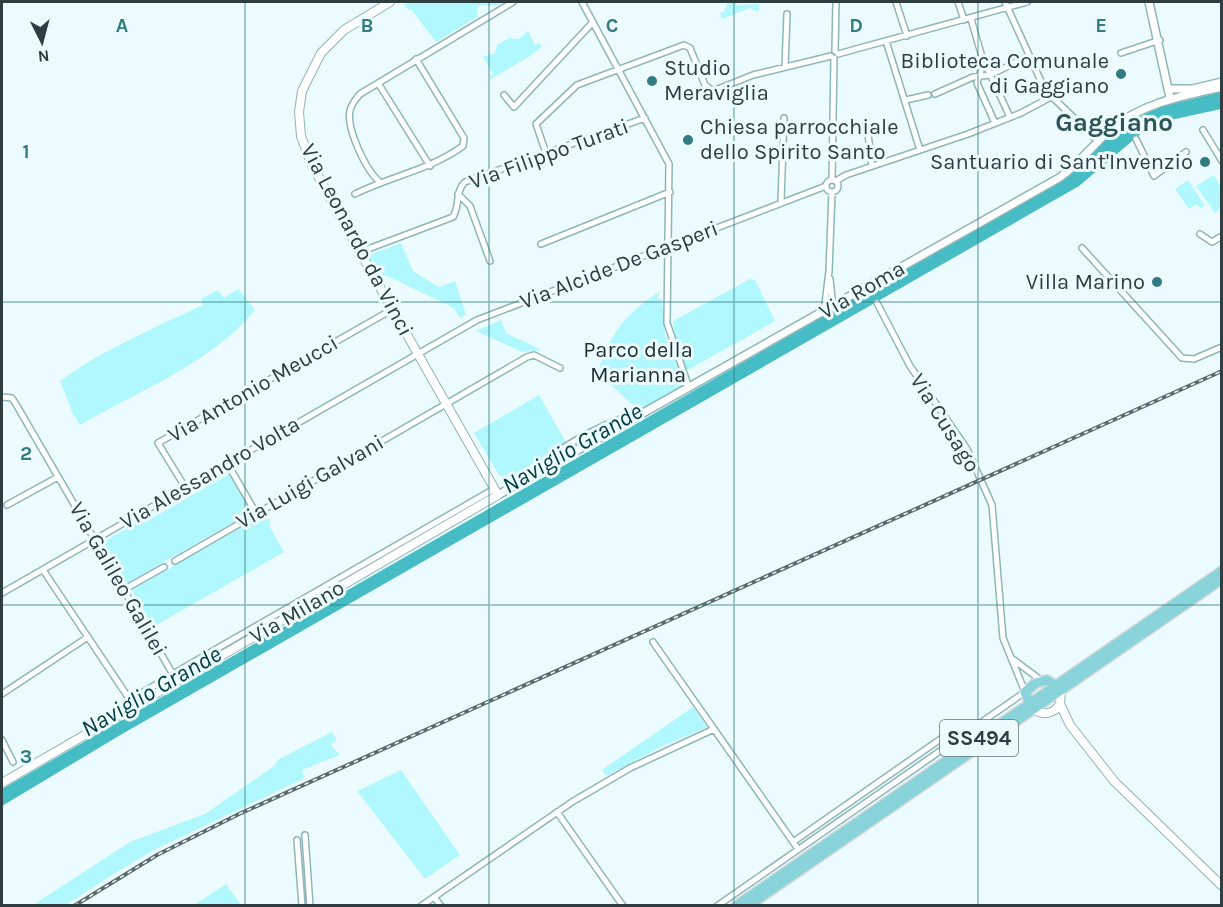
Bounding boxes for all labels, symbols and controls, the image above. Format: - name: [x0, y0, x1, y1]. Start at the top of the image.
- north arrow: [12, 12, 72, 72]
- text: A: [116, 14, 129, 37]
- text: B: [361, 14, 373, 37]
- text: C: [606, 14, 618, 37]
- text: D: [849, 14, 863, 37]
- text: E: [1095, 14, 1107, 37]
- text: N: [37, 46, 50, 66]
- place label: Biblioteca Comunale di Gaggiano: [900, 48, 1109, 99]
- place label: Studio Meraviglia: [664, 55, 769, 106]
- marker: Biblioteca Comunale di Gaggiano: [1114, 67, 1128, 81]
- marker: Studio Meraviglia: [645, 74, 659, 88]
- district label: Gaggiano: [1055, 107, 1173, 138]
- street label: Via Filippo Turati: [466, 113, 632, 195]
- place label: Chiesa parrocchiale dello Spirito Santo: [700, 114, 899, 165]
- marker: Chiesa parrocchiale dello Spirito Santo: [681, 133, 695, 147]
- street label: Via Leonardo da Vinci: [295, 139, 419, 341]
- text: 1: [22, 140, 30, 163]
- place label: Santuario di Sant'Invenzio: [930, 149, 1193, 175]
- marker: Santuario di Sant'Invenzio: [1198, 155, 1212, 169]
- street label: Via Alcide De Gasperi: [516, 215, 722, 315]
- street label: Via Roma: [815, 255, 909, 325]
- place label: Villa Marino: [1026, 269, 1145, 295]
- marker: Villa Marino: [1150, 275, 1164, 289]
- street label: Via Antonio Meucci: [163, 330, 343, 448]
- park label: Parco della Marianna: [583, 337, 693, 388]
- street label: Via Cusago: [905, 369, 985, 477]
- water label: Naviglio Grande: [497, 397, 647, 499]
- street label: Via Alessandro Volta: [115, 411, 305, 535]
- street label: Via Luigi Galvani: [232, 429, 388, 535]
- text: 2: [20, 442, 32, 465]
- street label: Via Galileo Galilei: [63, 498, 173, 660]
- street label: Via Milano: [245, 574, 349, 650]
- water label: Naviglio Grande: [76, 640, 226, 742]
- road number: SS494: [940, 720, 1018, 756]
- text: 3: [20, 745, 32, 768]

